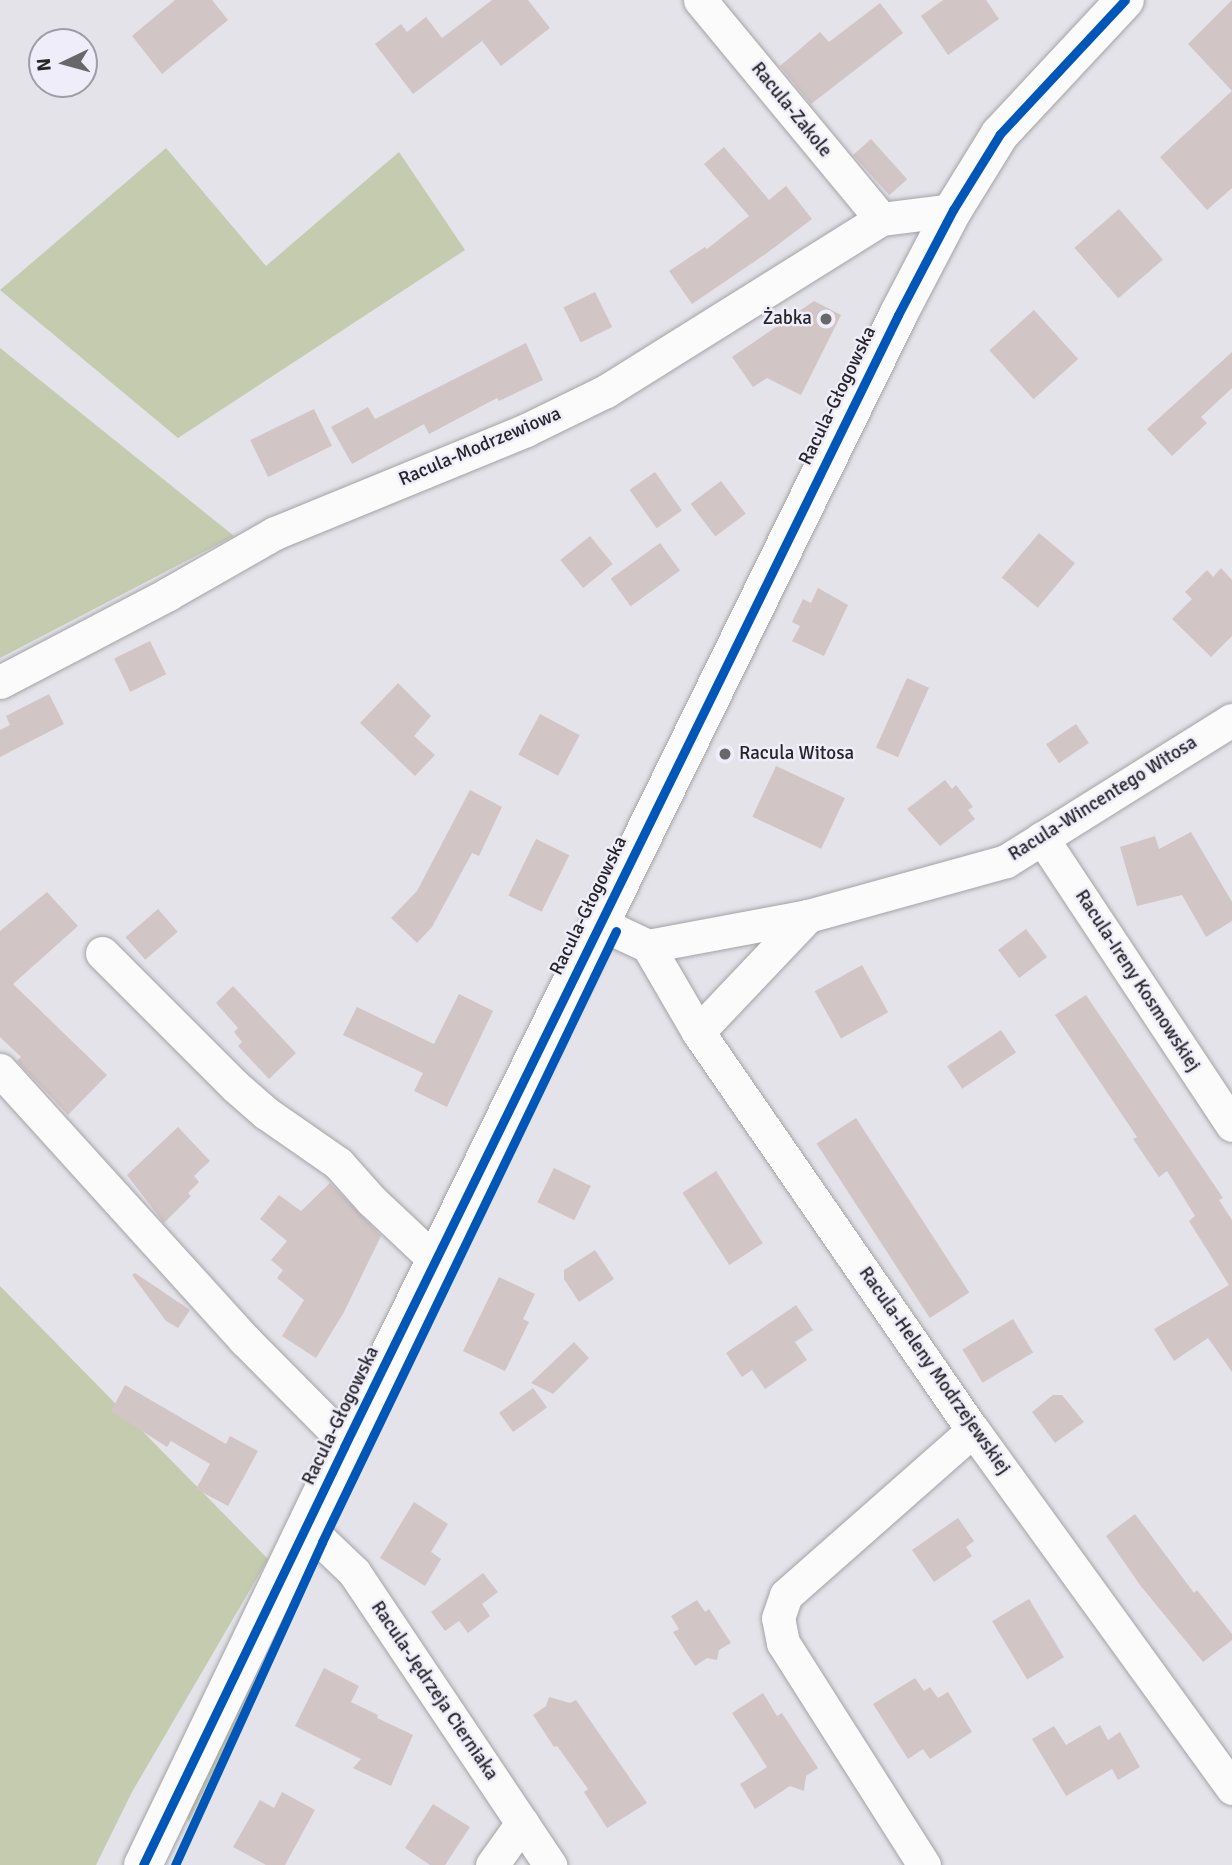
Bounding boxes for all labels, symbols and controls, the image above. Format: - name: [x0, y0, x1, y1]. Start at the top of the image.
- north arrow: [28, 28, 98, 98]
- text: N: [32, 57, 57, 72]
- street label: Racula-Zakole: [746, 58, 836, 162]
- place label: Żabka: [763, 308, 812, 330]
- marker: Żabka: [818, 311, 834, 327]
- street label: Racula-Głogowska: [795, 323, 881, 469]
- street label: Racula-Modrzewiowa: [395, 403, 565, 491]
- street label: Racula-Wincentego Witosa: [1005, 732, 1201, 866]
- place label: Racula Witosa: [739, 743, 854, 765]
- marker: Racula Witosa: [717, 746, 733, 762]
- street label: Racula-Głogowska: [546, 833, 632, 979]
- street label: Racula-Ireny Kosmowskiej: [1070, 886, 1204, 1076]
- street label: Racula-Heleny Modrzejewskiej: [853, 1263, 1015, 1479]
- street label: Racula-Głogowska: [298, 1343, 384, 1489]
- street label: Racula-Jędrzeja Cierniaka: [366, 1597, 502, 1785]

